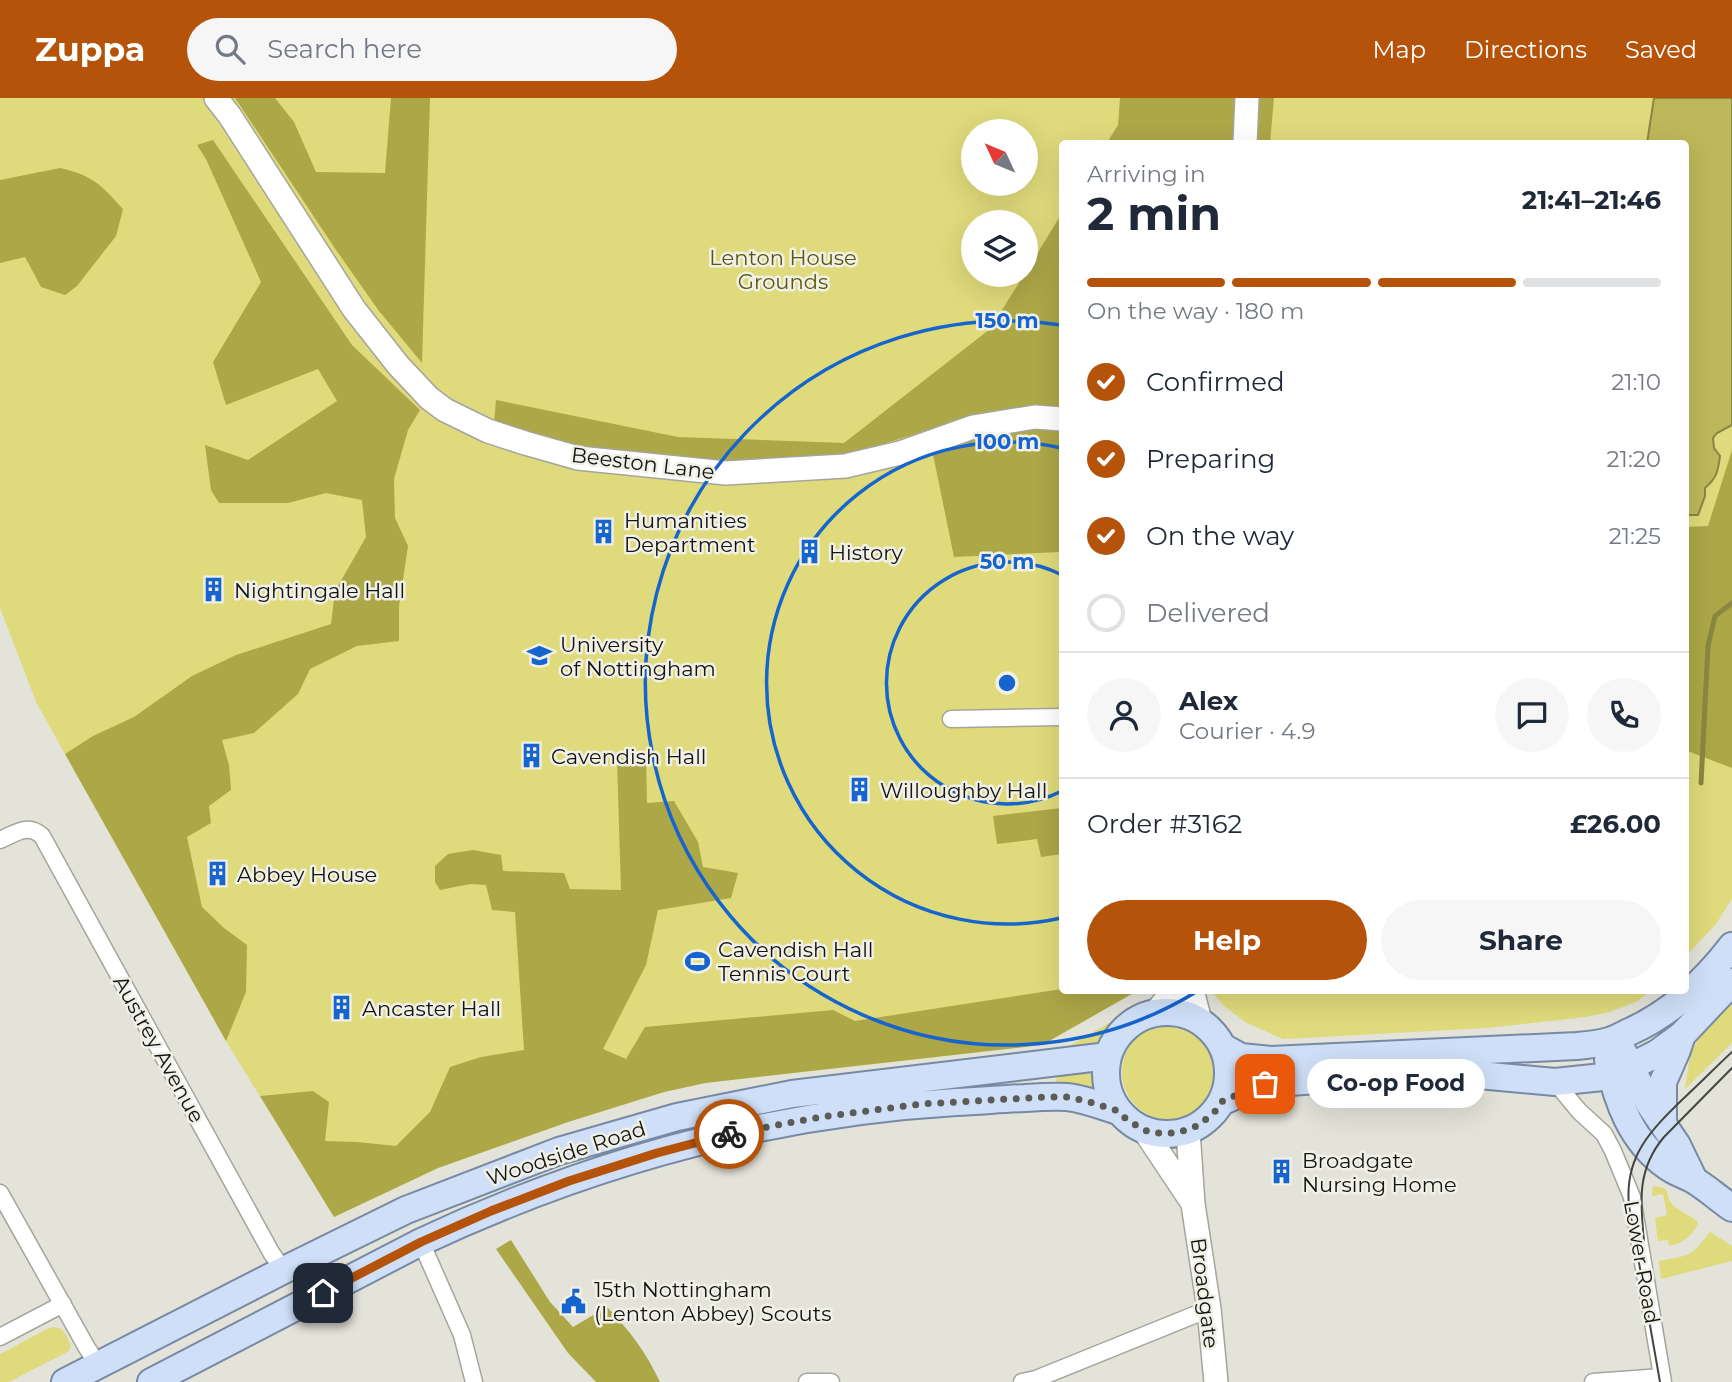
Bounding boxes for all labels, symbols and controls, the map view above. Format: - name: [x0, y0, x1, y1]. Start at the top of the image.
- search box: [187, 18, 677, 81]
- text: Zuppa: [35, 29, 145, 69]
- icon: search: [211, 30, 249, 68]
- text: Search here: [267, 33, 422, 65]
- text: Map: [1373, 35, 1426, 64]
- text: Directions: [1464, 35, 1587, 64]
- text: Saved: [1625, 35, 1697, 64]
- north arrow: [961, 119, 1038, 196]
- map controls: [961, 119, 1038, 287]
- text: Arriving in: [1087, 160, 1206, 188]
- text: 21:41–21:46: [1522, 184, 1661, 216]
- text: 2 min: [1087, 185, 1221, 242]
- button: layers: [961, 210, 1038, 287]
- park label: Lenton House Grounds: [709, 245, 857, 294]
- text: On the way · 180 m: [1087, 297, 1305, 325]
- text: 150 m: [976, 308, 1038, 333]
- icon: check: [1087, 363, 1125, 401]
- text: Confirmed: [1146, 366, 1285, 398]
- text: 21:10: [1611, 368, 1661, 396]
- text: 100 m: [975, 429, 1039, 454]
- icon: check: [1087, 440, 1125, 478]
- street label: Beeston Lane: [570, 442, 716, 484]
- text: Preparing: [1146, 443, 1275, 475]
- text: 21:20: [1607, 445, 1661, 473]
- place label: Humanities Department: [624, 508, 756, 557]
- icon: check: [1087, 517, 1125, 555]
- building icon: Humanities Department: [590, 518, 618, 546]
- text: On the way: [1146, 520, 1294, 552]
- text: 21:25: [1609, 522, 1661, 550]
- building icon: History: [795, 538, 823, 566]
- place label: History: [829, 540, 904, 565]
- text: 50 m: [980, 549, 1034, 574]
- building icon: Nightingale Hall: [200, 576, 228, 604]
- place label: Nightingale Hall: [234, 578, 405, 603]
- text: Delivered: [1146, 597, 1270, 629]
- place label: University of Nottingham: [560, 632, 716, 681]
- school or university icon: University of Nottingham: [526, 642, 554, 670]
- centre of rings: [995, 671, 1019, 695]
- button: person: [1087, 678, 1161, 752]
- button: chat: [1495, 678, 1569, 752]
- button: phone: [1587, 678, 1661, 752]
- text: Alex: [1179, 685, 1238, 717]
- text: Courier · 4.9: [1179, 717, 1315, 745]
- building icon: Cavendish Hall: [517, 742, 545, 770]
- place label: Cavendish Hall: [551, 744, 706, 769]
- building icon: Willoughby Hall: [846, 776, 874, 804]
- place label: Willoughby Hall: [880, 778, 1047, 803]
- text: Order #3162: [1087, 808, 1242, 840]
- text: £26.00: [1570, 808, 1661, 840]
- building icon: Abbey House: [203, 860, 231, 888]
- place label: Abbey House: [237, 862, 377, 887]
- button: Help: [1087, 900, 1367, 980]
- button: Share: [1381, 900, 1661, 980]
- place label: Cavendish Hall Tennis Court: [718, 937, 873, 986]
- sports icon: Cavendish Hall Tennis Court: [684, 947, 712, 975]
- street label: Austrey Avenue: [108, 971, 210, 1127]
- building icon: Ancaster Hall: [328, 994, 356, 1022]
- place label: Ancaster Hall: [362, 996, 501, 1021]
- pin: [1235, 1054, 1295, 1114]
- callout: Co-op Food: [1307, 1060, 1486, 1108]
- icon: bag: [1246, 1065, 1284, 1103]
- text: Co-op Food: [1327, 1069, 1465, 1097]
- courier: [694, 1099, 764, 1169]
- street label: Woodside Road: [483, 1115, 649, 1191]
- icon: bike: [710, 1115, 748, 1153]
- place label: Broadgate Nursing Home: [1302, 1148, 1457, 1197]
- building icon: Broadgate Nursing Home: [1268, 1158, 1296, 1186]
- street label: Lower Road: [1619, 1198, 1665, 1326]
- street label: Broadgate: [1186, 1236, 1224, 1350]
- pin: [293, 1263, 353, 1323]
- icon: home: [304, 1274, 342, 1312]
- place label: 15th Nottingham (Lenton Abbey) Scouts: [594, 1277, 831, 1326]
- public building icon: 15th Nottingham (Lenton Abbey) Scouts: [560, 1287, 588, 1315]

